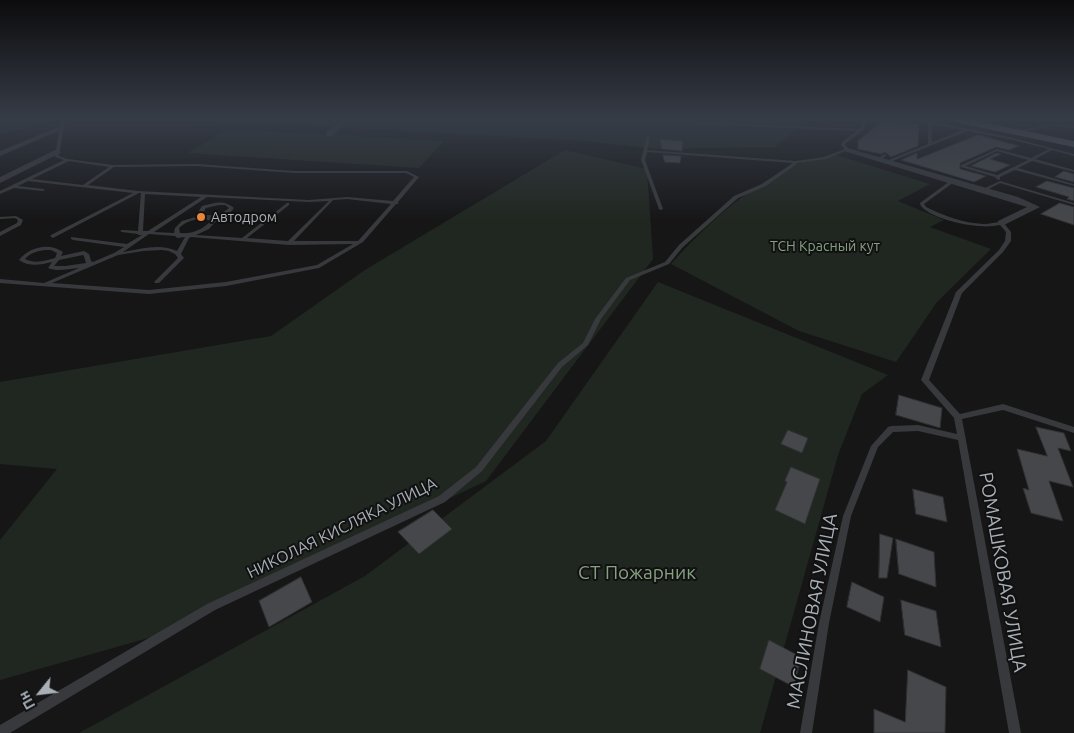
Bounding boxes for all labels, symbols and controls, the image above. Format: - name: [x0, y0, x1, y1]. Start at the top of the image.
- place label: Автодром: [211, 209, 277, 225]
- marker: Автодром: [195, 211, 207, 223]
- park label: ТСН Красный кут: [770, 238, 880, 254]
- street label: РОМАШКОВАЯ УЛИЦА: [974, 470, 1032, 674]
- street label: НИКОЛАЯ КИСЛЯКА УЛИЦА: [244, 474, 440, 582]
- street label: МАСЛИНОВАЯ УЛИЦА: [782, 511, 842, 711]
- park label: СТ Пожарник: [578, 562, 696, 584]
- north arrow: [15, 668, 65, 718]
- text: Пн: [15, 688, 38, 712]

